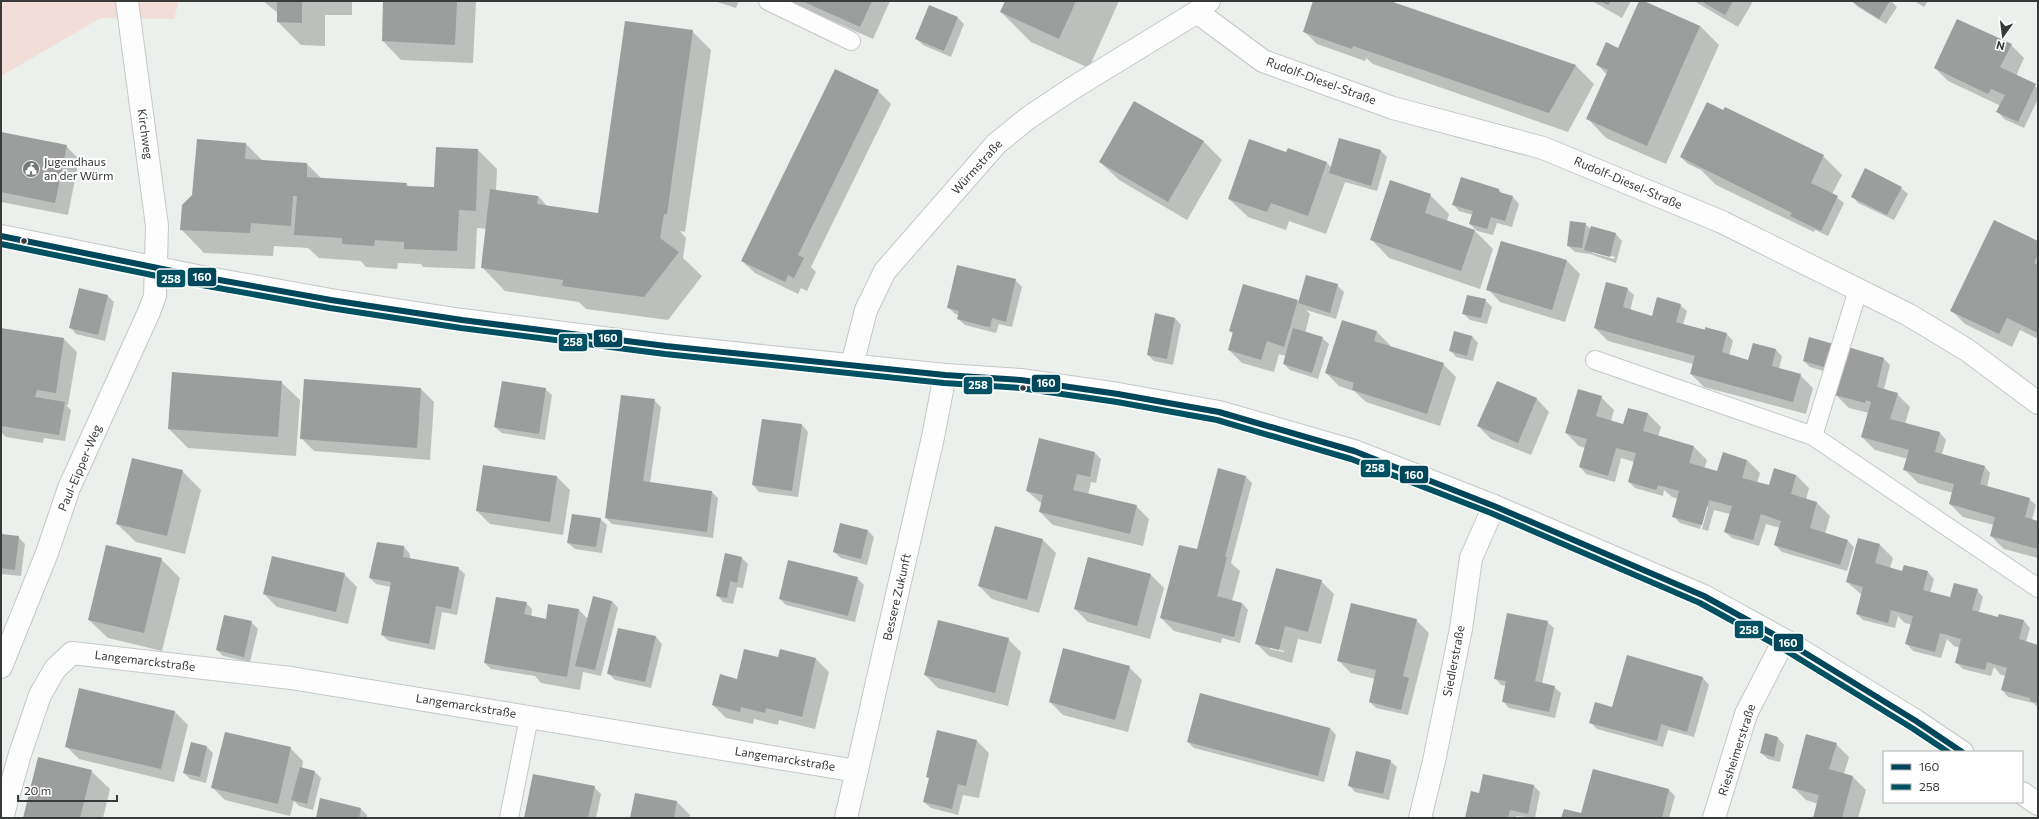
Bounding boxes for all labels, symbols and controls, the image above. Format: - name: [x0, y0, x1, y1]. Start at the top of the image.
- north arrow: [1983, 16, 2023, 56]
- text: N: [1995, 39, 2006, 53]
- street label: Rudolf-Diesel-Straße: [1264, 54, 1378, 106]
- street label: Kirchweg: [136, 108, 157, 160]
- street label: Würmstraße: [948, 136, 1004, 196]
- street label: Rudolf-Diesel-Straße: [1572, 153, 1684, 211]
- place label: Jugendhaus an der Würm: [44, 154, 113, 182]
- public building icon: Jugendhaus an der Würm: [21, 159, 41, 179]
- unlabelled marker: [19, 236, 29, 246]
- line badge: 160: [187, 267, 217, 287]
- line badge: 258: [156, 269, 186, 288]
- text: 160: [192, 270, 212, 283]
- text: 258: [161, 272, 181, 285]
- line badge: 160: [593, 329, 623, 348]
- text: 160: [598, 331, 618, 344]
- line badge: 258: [558, 333, 588, 352]
- text: 258: [563, 335, 583, 348]
- line badge: 160: [1031, 374, 1061, 393]
- line badge: 258: [963, 376, 993, 395]
- text: 160: [1036, 376, 1056, 389]
- text: 258: [968, 378, 988, 391]
- unlabelled marker: [1018, 383, 1028, 393]
- street label: Paul-Eipper-Weg: [54, 422, 104, 513]
- line badge: 258: [1360, 459, 1391, 478]
- text: 258: [1365, 461, 1385, 474]
- line badge: 160: [1399, 465, 1429, 484]
- text: 160: [1404, 468, 1424, 481]
- street label: Bessere Zukunft: [879, 552, 913, 642]
- line badge: 258: [1734, 620, 1764, 639]
- text: 258: [1739, 623, 1759, 636]
- street label: Siedlerstraße: [1439, 624, 1467, 698]
- line badge: 160: [1773, 633, 1804, 652]
- text: 160: [1778, 636, 1798, 649]
- street label: Langemarckstraße: [94, 647, 196, 673]
- street label: Langemarckstraße: [415, 690, 517, 720]
- street label: Riesheimerstraße: [1715, 702, 1757, 797]
- street label: Langemarckstraße: [734, 743, 836, 773]
- legend: [1883, 751, 2023, 803]
- text: 160: [1919, 759, 1939, 773]
- scale bar: [18, 777, 117, 803]
- text: 258: [1919, 779, 1940, 793]
- text: 20 m: [24, 783, 51, 797]

